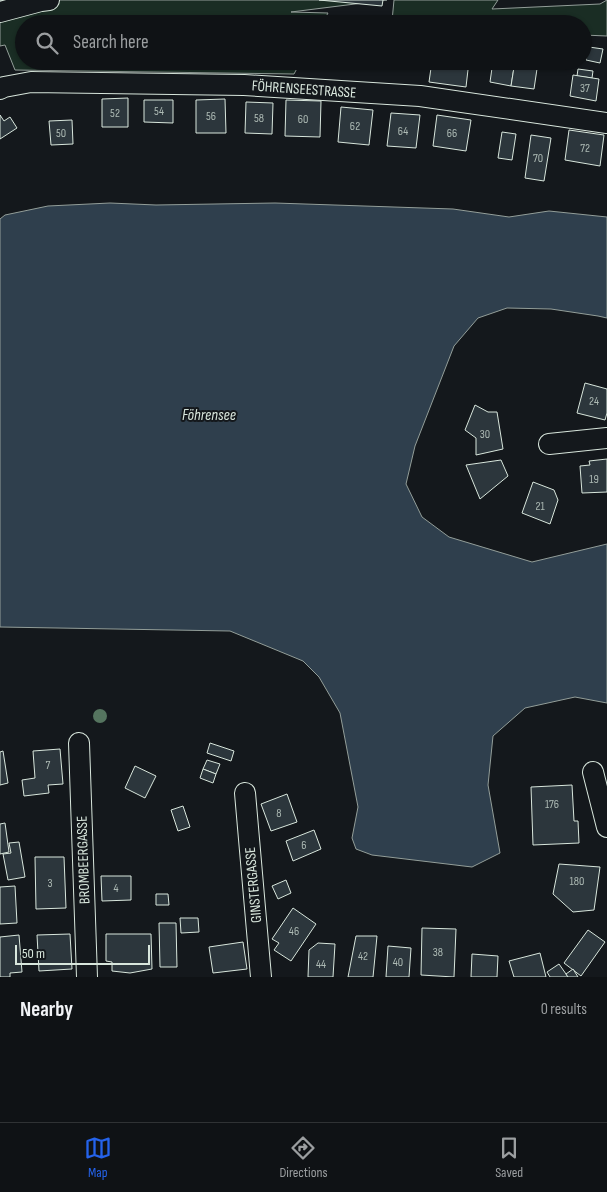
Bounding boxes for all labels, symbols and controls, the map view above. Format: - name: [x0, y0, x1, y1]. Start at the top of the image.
- search box: [15, 15, 592, 70]
- icon: search: [33, 29, 61, 57]
- text: Search here: [73, 31, 149, 54]
- street label: FÖHRENSEESTRASSE: [251, 76, 357, 103]
- house number: 37: [580, 81, 590, 96]
- house number: 54: [154, 104, 164, 119]
- house number: 52: [110, 106, 120, 121]
- house number: 56: [206, 109, 216, 124]
- house number: 58: [254, 111, 264, 126]
- house number: 60: [298, 112, 308, 127]
- house number: 62: [350, 119, 360, 134]
- house number: 64: [398, 124, 408, 139]
- house number: 50: [56, 126, 66, 141]
- house number: 66: [447, 126, 457, 141]
- house number: 72: [580, 141, 590, 156]
- house number: 70: [533, 151, 543, 166]
- house number: 24: [589, 394, 599, 409]
- water label: Föhrensee: [182, 406, 236, 425]
- house number: 30: [480, 427, 490, 442]
- house number: 19: [589, 472, 599, 487]
- house number: 21: [535, 499, 545, 514]
- house number: 7: [46, 758, 51, 773]
- house number: 176: [545, 797, 559, 812]
- house number: 8: [276, 806, 282, 821]
- street label: BROMBEERGASSE: [72, 815, 95, 904]
- house number: 6: [301, 838, 307, 853]
- street label: GINSTERGASSE: [241, 846, 266, 924]
- house number: 180: [570, 874, 584, 889]
- house number: 3: [47, 876, 53, 891]
- house number: 4: [113, 881, 119, 896]
- house number: 46: [289, 924, 299, 939]
- scale bar: [15, 942, 150, 965]
- text: 50 m: [22, 945, 45, 962]
- house number: 38: [433, 945, 443, 960]
- house number: 42: [358, 949, 368, 964]
- house number: 40: [393, 955, 403, 970]
- house number: 44: [316, 957, 326, 972]
- text: Nearby: [20, 997, 73, 1022]
- text: 0 results: [541, 1000, 587, 1019]
- tab: Map: [84, 1134, 112, 1181]
- tab: Directions: [279, 1134, 328, 1181]
- tab: Saved: [495, 1134, 523, 1181]

